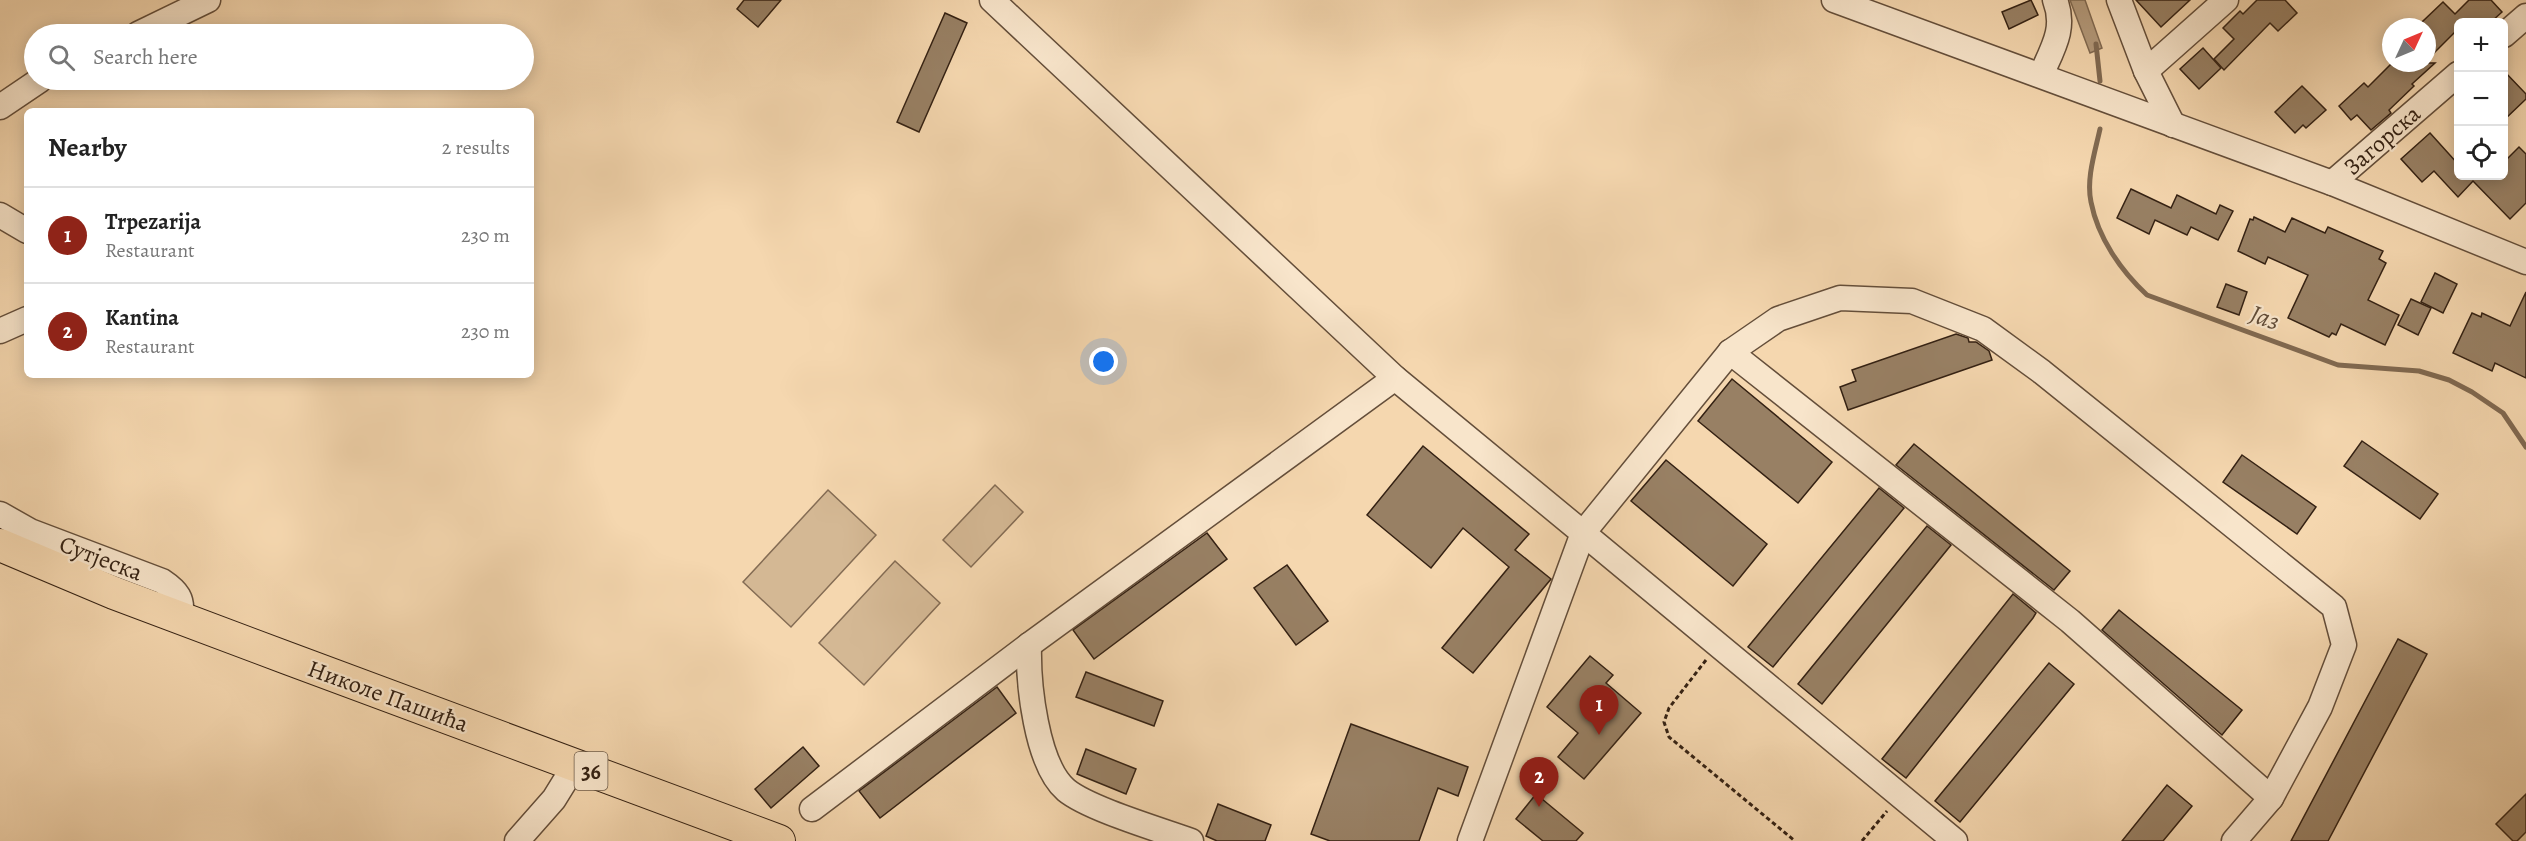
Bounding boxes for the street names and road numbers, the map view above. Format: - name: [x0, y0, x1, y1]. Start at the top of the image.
- street label: Загорска: [2337, 98, 2427, 182]
- street label: Сутјеска: [55, 528, 147, 588]
- street label: Николе Пашића: [303, 652, 473, 740]
- road number: 36: [574, 752, 608, 790]

